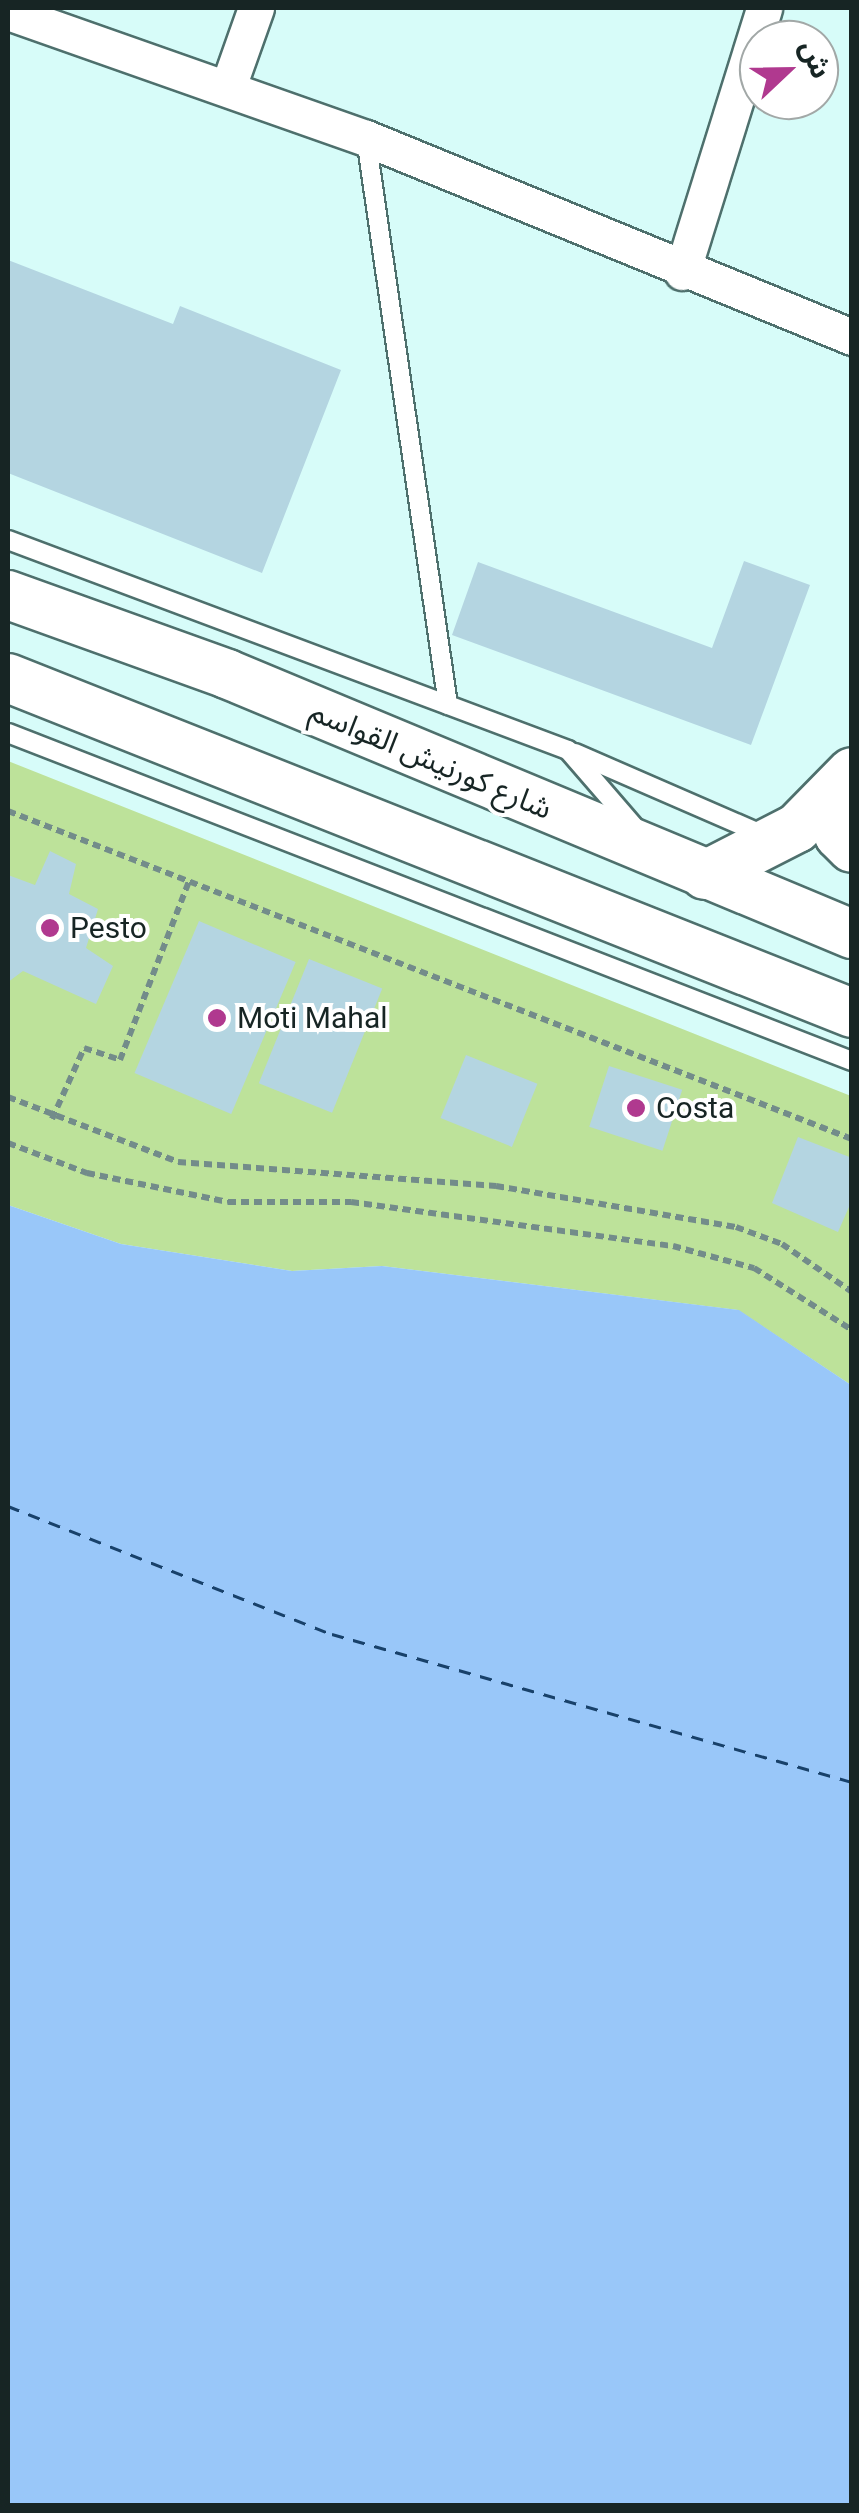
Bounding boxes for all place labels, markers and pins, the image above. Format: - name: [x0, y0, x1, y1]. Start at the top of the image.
- place label: Pesto: [70, 910, 147, 946]
- marker: Pesto: [39, 917, 61, 939]
- place label: Moti Mahal: [237, 1000, 387, 1036]
- marker: Moti Mahal: [206, 1007, 228, 1029]
- place label: Costa: [656, 1090, 734, 1126]
- marker: Costa: [625, 1097, 647, 1119]

